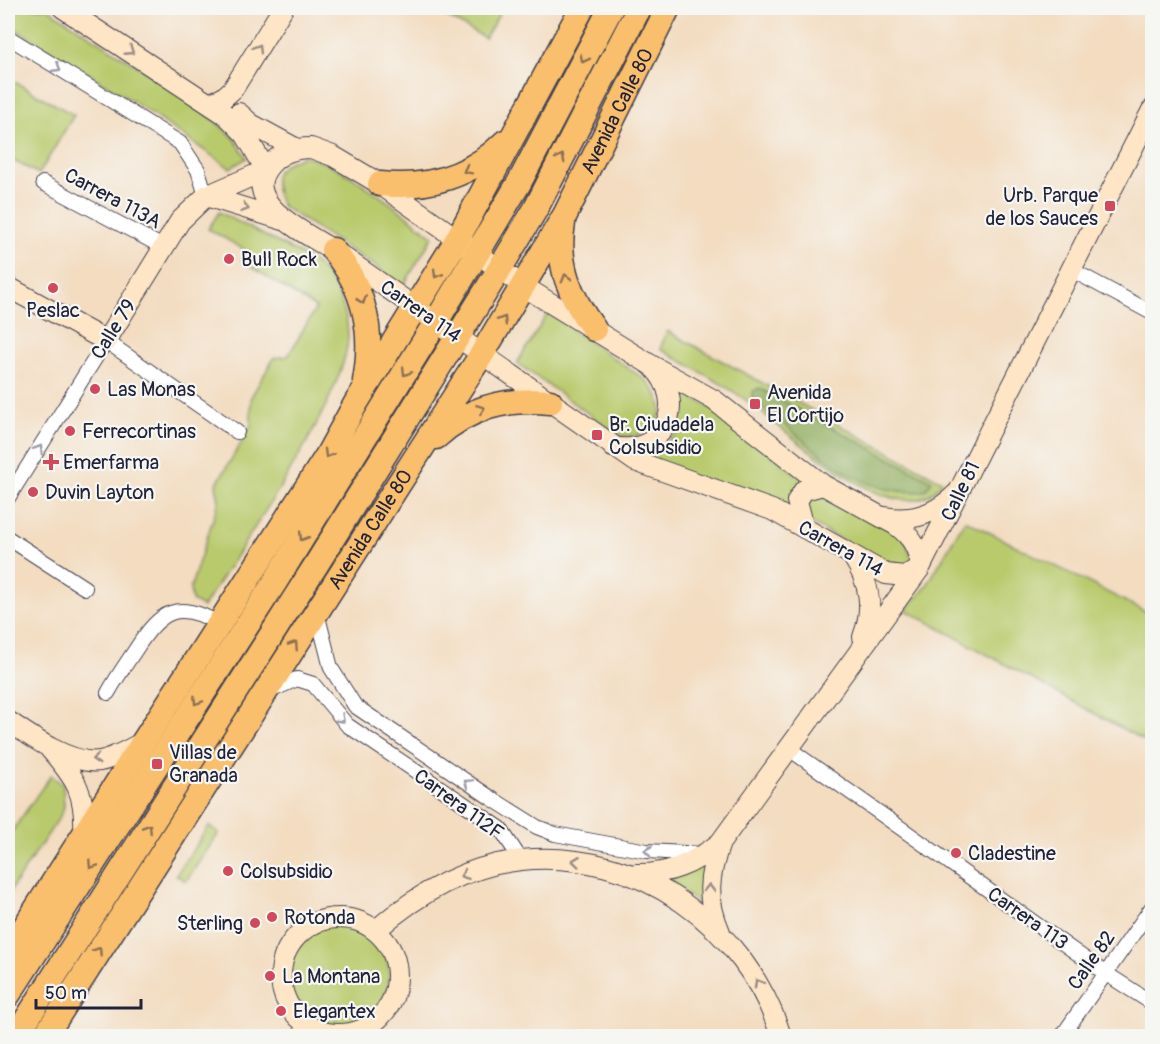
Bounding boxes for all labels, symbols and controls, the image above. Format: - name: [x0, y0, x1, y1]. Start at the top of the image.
- one-way arrow: [123, 43, 134, 54]
- one-way arrow: [250, 44, 262, 54]
- street label: Avenida Calle 80: [575, 44, 659, 179]
- one-way arrow: [579, 53, 591, 64]
- one-way arrow: [51, 60, 61, 72]
- one-way arrow: [554, 153, 566, 164]
- street label: Carrera 113A: [60, 163, 165, 234]
- one-way arrow: [463, 163, 474, 174]
- place label: Urb. Parque de los Sauces: [985, 183, 1098, 231]
- marker: Urb. Parque de los Sauces: [1103, 199, 1117, 213]
- one-way arrow: [239, 200, 250, 213]
- place label: Bull Rock: [241, 247, 318, 272]
- marker: Bull Rock: [222, 252, 236, 266]
- one-way arrow: [432, 268, 444, 278]
- one-way arrow: [561, 273, 573, 284]
- street label: Carrera 114: [375, 274, 466, 349]
- marker: Peslac: [46, 281, 60, 295]
- one-way arrow: [355, 294, 368, 305]
- street label: Calle 79: [85, 295, 142, 364]
- place label: Peslac: [26, 298, 80, 323]
- one-way arrow: [495, 316, 507, 326]
- one-way arrow: [401, 366, 413, 376]
- place label: Las Monas: [107, 377, 195, 402]
- place label: Avenida El Cortijo: [767, 380, 844, 428]
- marker: Las Monas: [88, 382, 102, 396]
- marker: Avenida El Cortijo: [748, 397, 762, 411]
- one-way arrow: [475, 404, 486, 416]
- place label: Br. Ciudadela Colsubsidio: [609, 412, 714, 460]
- place label: Ferrecortinas: [82, 419, 196, 444]
- marker: Ferrecortinas: [63, 424, 77, 438]
- marker: Br. Ciudadela Colsubsidio: [590, 428, 604, 442]
- one-way arrow: [31, 445, 43, 455]
- one-way arrow: [324, 448, 335, 458]
- place label: Emerfarma: [63, 450, 159, 475]
- marker: Emerfarma: [44, 455, 58, 469]
- street label: Calle 81: [935, 457, 986, 525]
- street label: Avenida Calle 80: [323, 465, 418, 594]
- place label: Duvin Layton: [45, 480, 154, 505]
- marker: Duvin Layton: [26, 485, 40, 499]
- street label: Carrera 114: [794, 515, 888, 582]
- one-way arrow: [298, 531, 310, 541]
- one-way arrow: [286, 641, 297, 652]
- one-way arrow: [193, 695, 205, 705]
- one-way arrow: [334, 712, 344, 723]
- place label: Villas de Granada: [169, 740, 238, 788]
- one-way arrow: [91, 753, 100, 766]
- marker: Villas de Granada: [150, 757, 164, 771]
- street label: Carrera 112F: [409, 763, 509, 845]
- one-way arrow: [464, 779, 475, 790]
- one-way arrow: [141, 824, 153, 834]
- place label: Cladestine: [968, 841, 1056, 866]
- one-way arrow: [643, 845, 652, 857]
- marker: Cladestine: [949, 846, 963, 860]
- one-way arrow: [572, 856, 581, 868]
- one-way arrow: [88, 859, 99, 870]
- place label: Colsubsidio: [240, 859, 333, 884]
- marker: Colsubsidio: [221, 864, 235, 878]
- one-way arrow: [459, 868, 470, 880]
- street label: Carrera 113: [982, 882, 1073, 955]
- one-way arrow: [703, 883, 716, 892]
- place label: Rotonda: [284, 905, 355, 930]
- marker: Rotonda: [265, 910, 279, 924]
- place label: Sterling: [177, 911, 243, 936]
- marker: Sterling: [248, 916, 262, 930]
- street label: Calle 82: [1062, 926, 1121, 995]
- one-way arrow: [90, 947, 102, 957]
- place label: La Montana: [282, 964, 380, 989]
- marker: La Montana: [263, 969, 277, 983]
- scale bar: [36, 972, 141, 1010]
- one-way arrow: [754, 979, 765, 989]
- text: 50 m: [45, 982, 87, 1005]
- place label: Elegantex: [293, 999, 376, 1024]
- marker: Elegantex: [274, 1004, 288, 1018]

